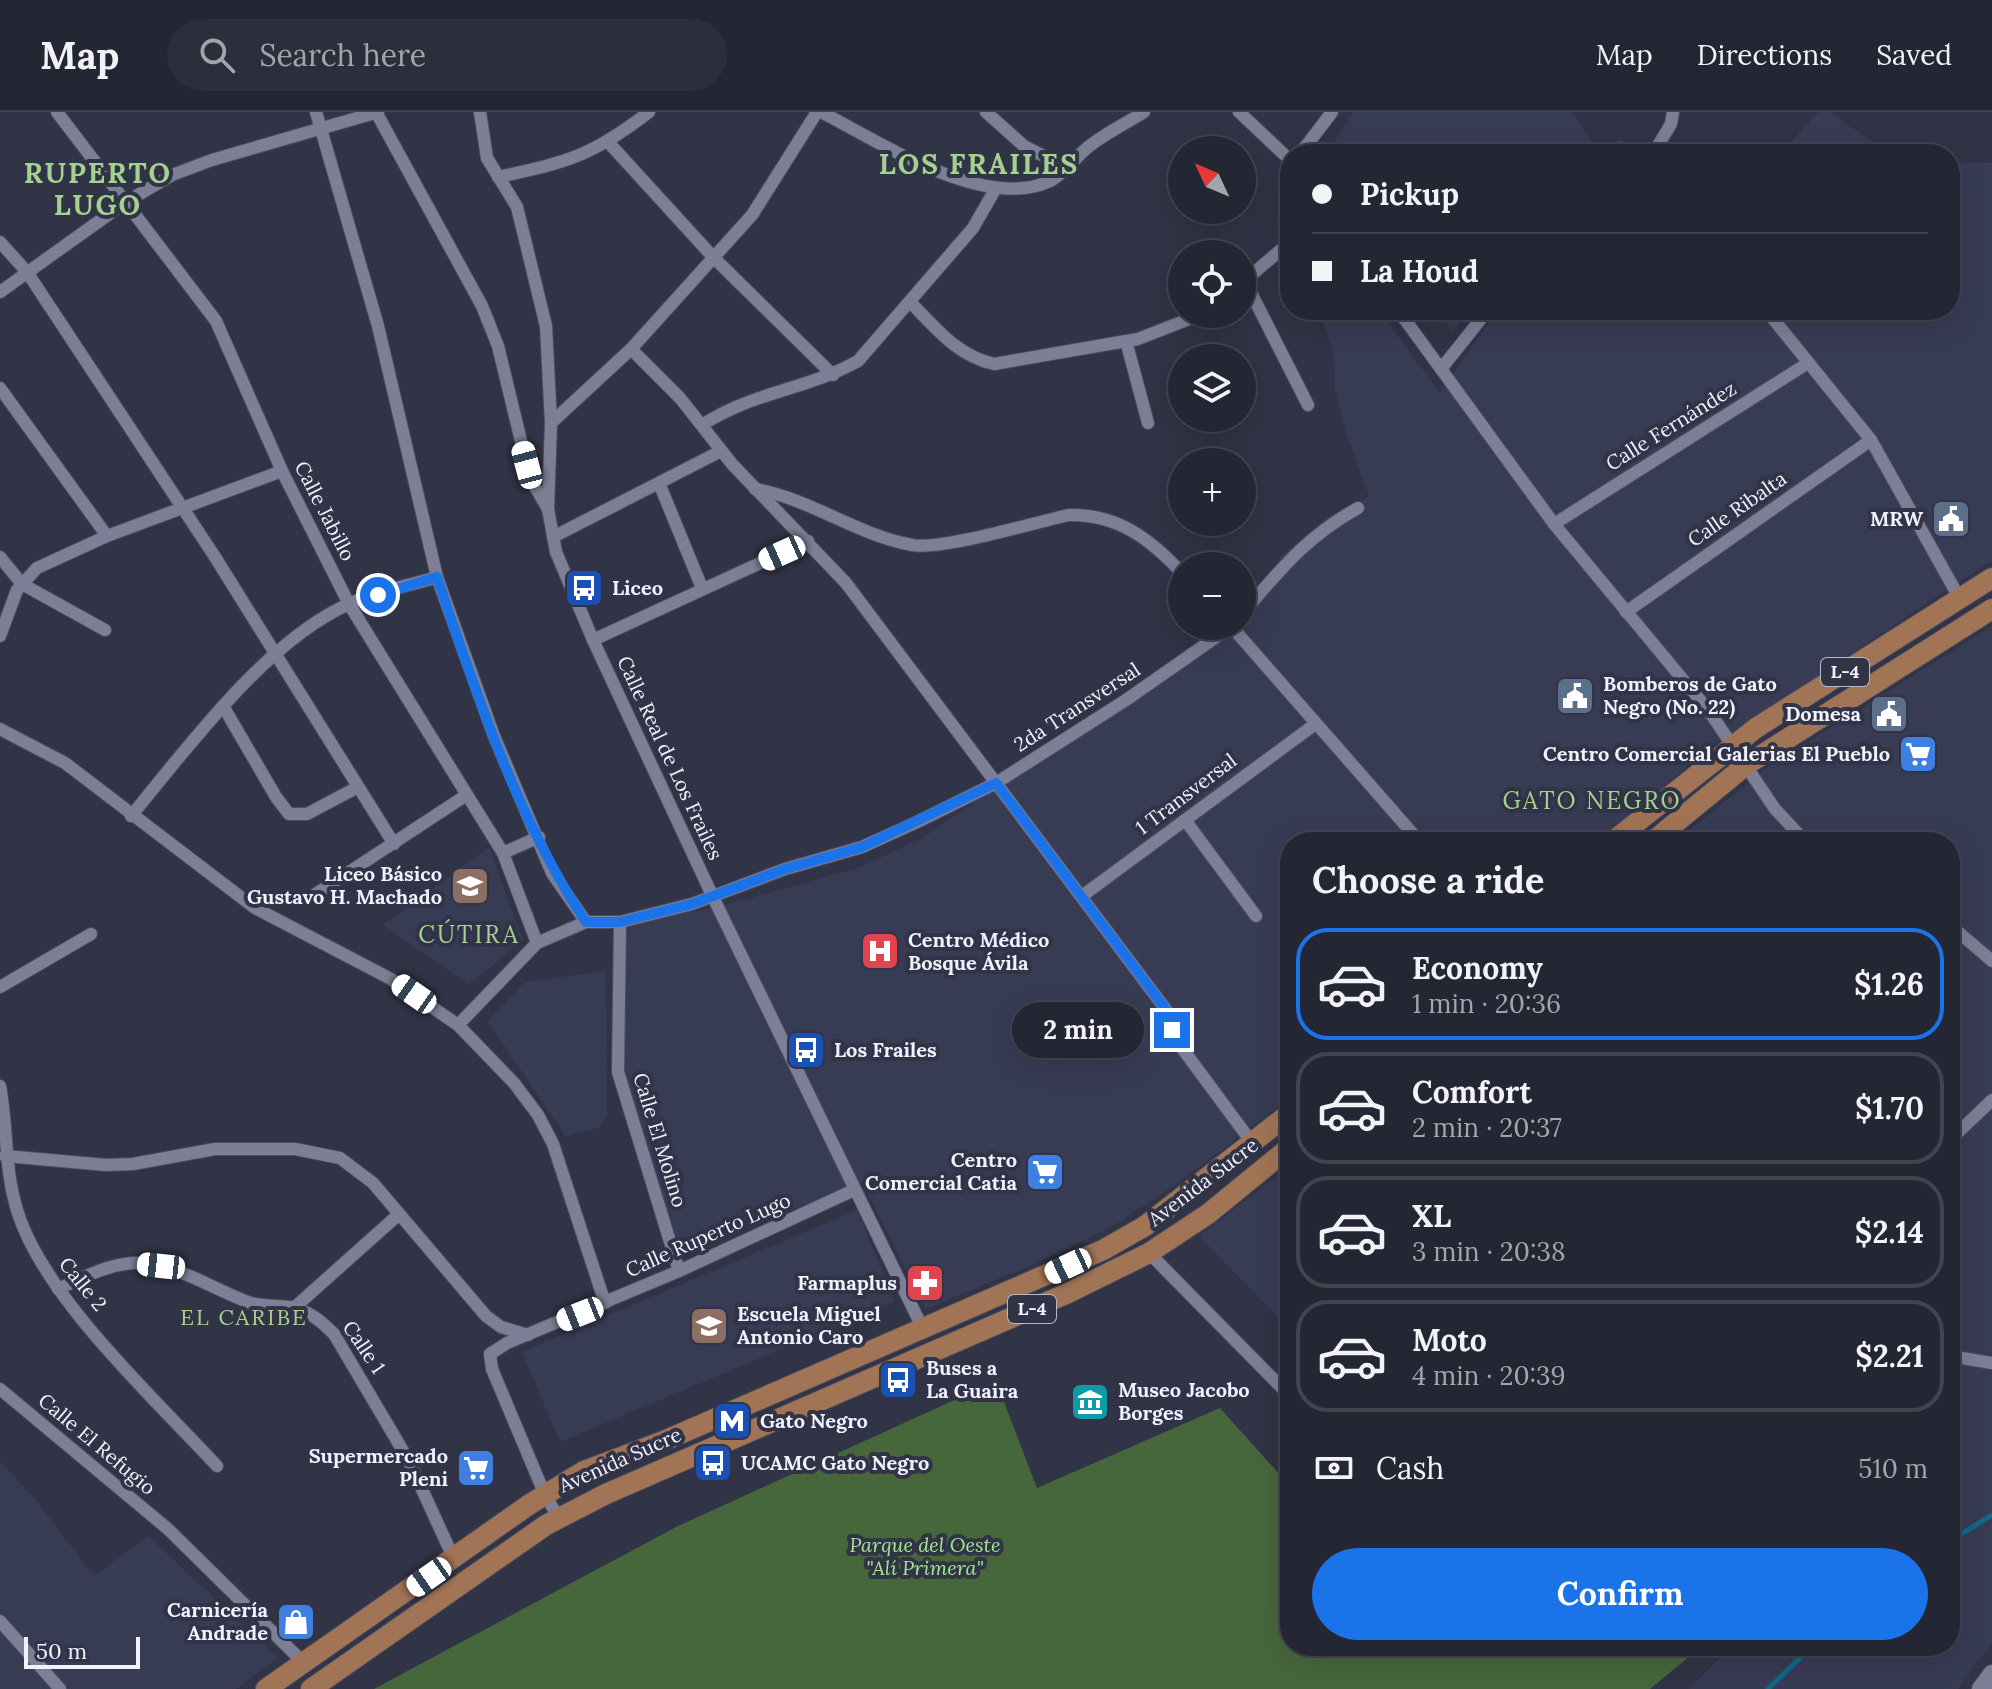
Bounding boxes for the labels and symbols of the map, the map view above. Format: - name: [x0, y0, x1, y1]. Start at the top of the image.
- north arrow: [1168, 136, 1256, 224]
- district label: LOS FRAILES: [879, 146, 1079, 182]
- district label: RUPERTO LUGO: [24, 155, 172, 223]
- street label: Calle Fernández: [1601, 375, 1741, 476]
- car: [509, 439, 545, 491]
- street label: Calle Jabillo: [290, 457, 361, 565]
- street label: Calle Ribalta: [1682, 465, 1791, 552]
- public building icon: MRW: [1930, 498, 1972, 540]
- place label: MRW: [1870, 506, 1924, 531]
- car: [755, 532, 809, 574]
- bus stop icon: Liceo: [563, 567, 605, 609]
- place label: Liceo: [612, 575, 663, 600]
- route start: [360, 577, 396, 613]
- street label: Calle Real de Los Frailes: [612, 652, 729, 864]
- street label: 2da Transversal: [1009, 656, 1145, 757]
- road number: L-4: [1821, 658, 1869, 686]
- place label: Bomberos de Gato Negro (No. 22): [1603, 671, 1777, 720]
- public building icon: Bomberos de Gato Negro (No. 22): [1554, 675, 1596, 717]
- public building icon: Domesa: [1868, 693, 1910, 735]
- place label: Domesa: [1785, 701, 1862, 726]
- supermarket icon: Centro Comercial Galerias El Pueblo: [1897, 733, 1939, 775]
- place label: Centro Comercial Galerias El Pueblo: [1543, 741, 1890, 766]
- street label: 1 Transversal: [1130, 748, 1241, 840]
- district label: GATO NEGRO: [1502, 785, 1682, 816]
- place label: Liceo Básico Gustavo H. Machado: [247, 861, 442, 909]
- school or university icon: Liceo Básico Gustavo H. Machado: [449, 865, 491, 907]
- district label: CÚTIRA: [418, 919, 520, 950]
- place label: Centro Médico Bosque Ávila: [908, 927, 1049, 975]
- hospital icon: Centro Médico Bosque Ávila: [859, 930, 901, 972]
- car: [387, 970, 441, 1018]
- callout: 2 min: [1012, 1002, 1144, 1058]
- route end: [1154, 1012, 1190, 1048]
- bus stop icon: Los Frailes: [785, 1029, 827, 1071]
- place label: Los Frailes: [834, 1037, 937, 1062]
- street label: Calle El Molino: [628, 1070, 693, 1210]
- street label: Avenida Sucre: [1142, 1132, 1263, 1232]
- place label: Centro Comercial Catia: [865, 1147, 1018, 1195]
- supermarket icon: Centro Comercial Catia: [1024, 1151, 1066, 1193]
- street label: Calle Ruperto Lugo: [621, 1187, 794, 1282]
- car: [1041, 1245, 1095, 1287]
- street label: Calle 2: [54, 1252, 113, 1316]
- car: [136, 1252, 186, 1280]
- pharmacy icon: Farmaplus: [904, 1262, 946, 1304]
- place label: Farmaplus: [797, 1270, 897, 1295]
- car: [553, 1294, 607, 1334]
- road number: L-4: [1008, 1295, 1056, 1323]
- place label: Escuela Miguel Antonio Caro: [737, 1301, 881, 1349]
- district label: EL CARIBE: [180, 1303, 308, 1331]
- school or university icon: Escuela Miguel Antonio Caro: [688, 1305, 730, 1347]
- street label: Calle 1: [338, 1315, 391, 1378]
- place label: Buses a La Guaira: [926, 1355, 1019, 1403]
- bus stop icon: Buses a La Guaira: [877, 1359, 919, 1401]
- place label: Museo Jacobo Borges: [1118, 1377, 1250, 1425]
- museum icon: Museo Jacobo Borges: [1069, 1381, 1111, 1423]
- street label: Calle El Refugio: [34, 1387, 161, 1500]
- metro station icon: Gato Negro: [711, 1400, 753, 1442]
- place label: Gato Negro: [760, 1408, 868, 1433]
- street label: Avenida Sucre: [554, 1421, 685, 1498]
- bus stop icon: UCAMC Gato Negro: [692, 1442, 734, 1484]
- place label: Supermercado Pleni: [309, 1443, 448, 1491]
- supermarket icon: Supermercado Pleni: [455, 1447, 497, 1489]
- place label: UCAMC Gato Negro: [741, 1450, 929, 1475]
- park label: Parque del Oeste "Alí Primera": [850, 1532, 1000, 1580]
- car: [402, 1553, 456, 1601]
- place label: Carnicería Andrade: [167, 1597, 269, 1645]
- shop icon: Carnicería Andrade: [275, 1601, 317, 1643]
- scale bar: [24, 1633, 140, 1669]

